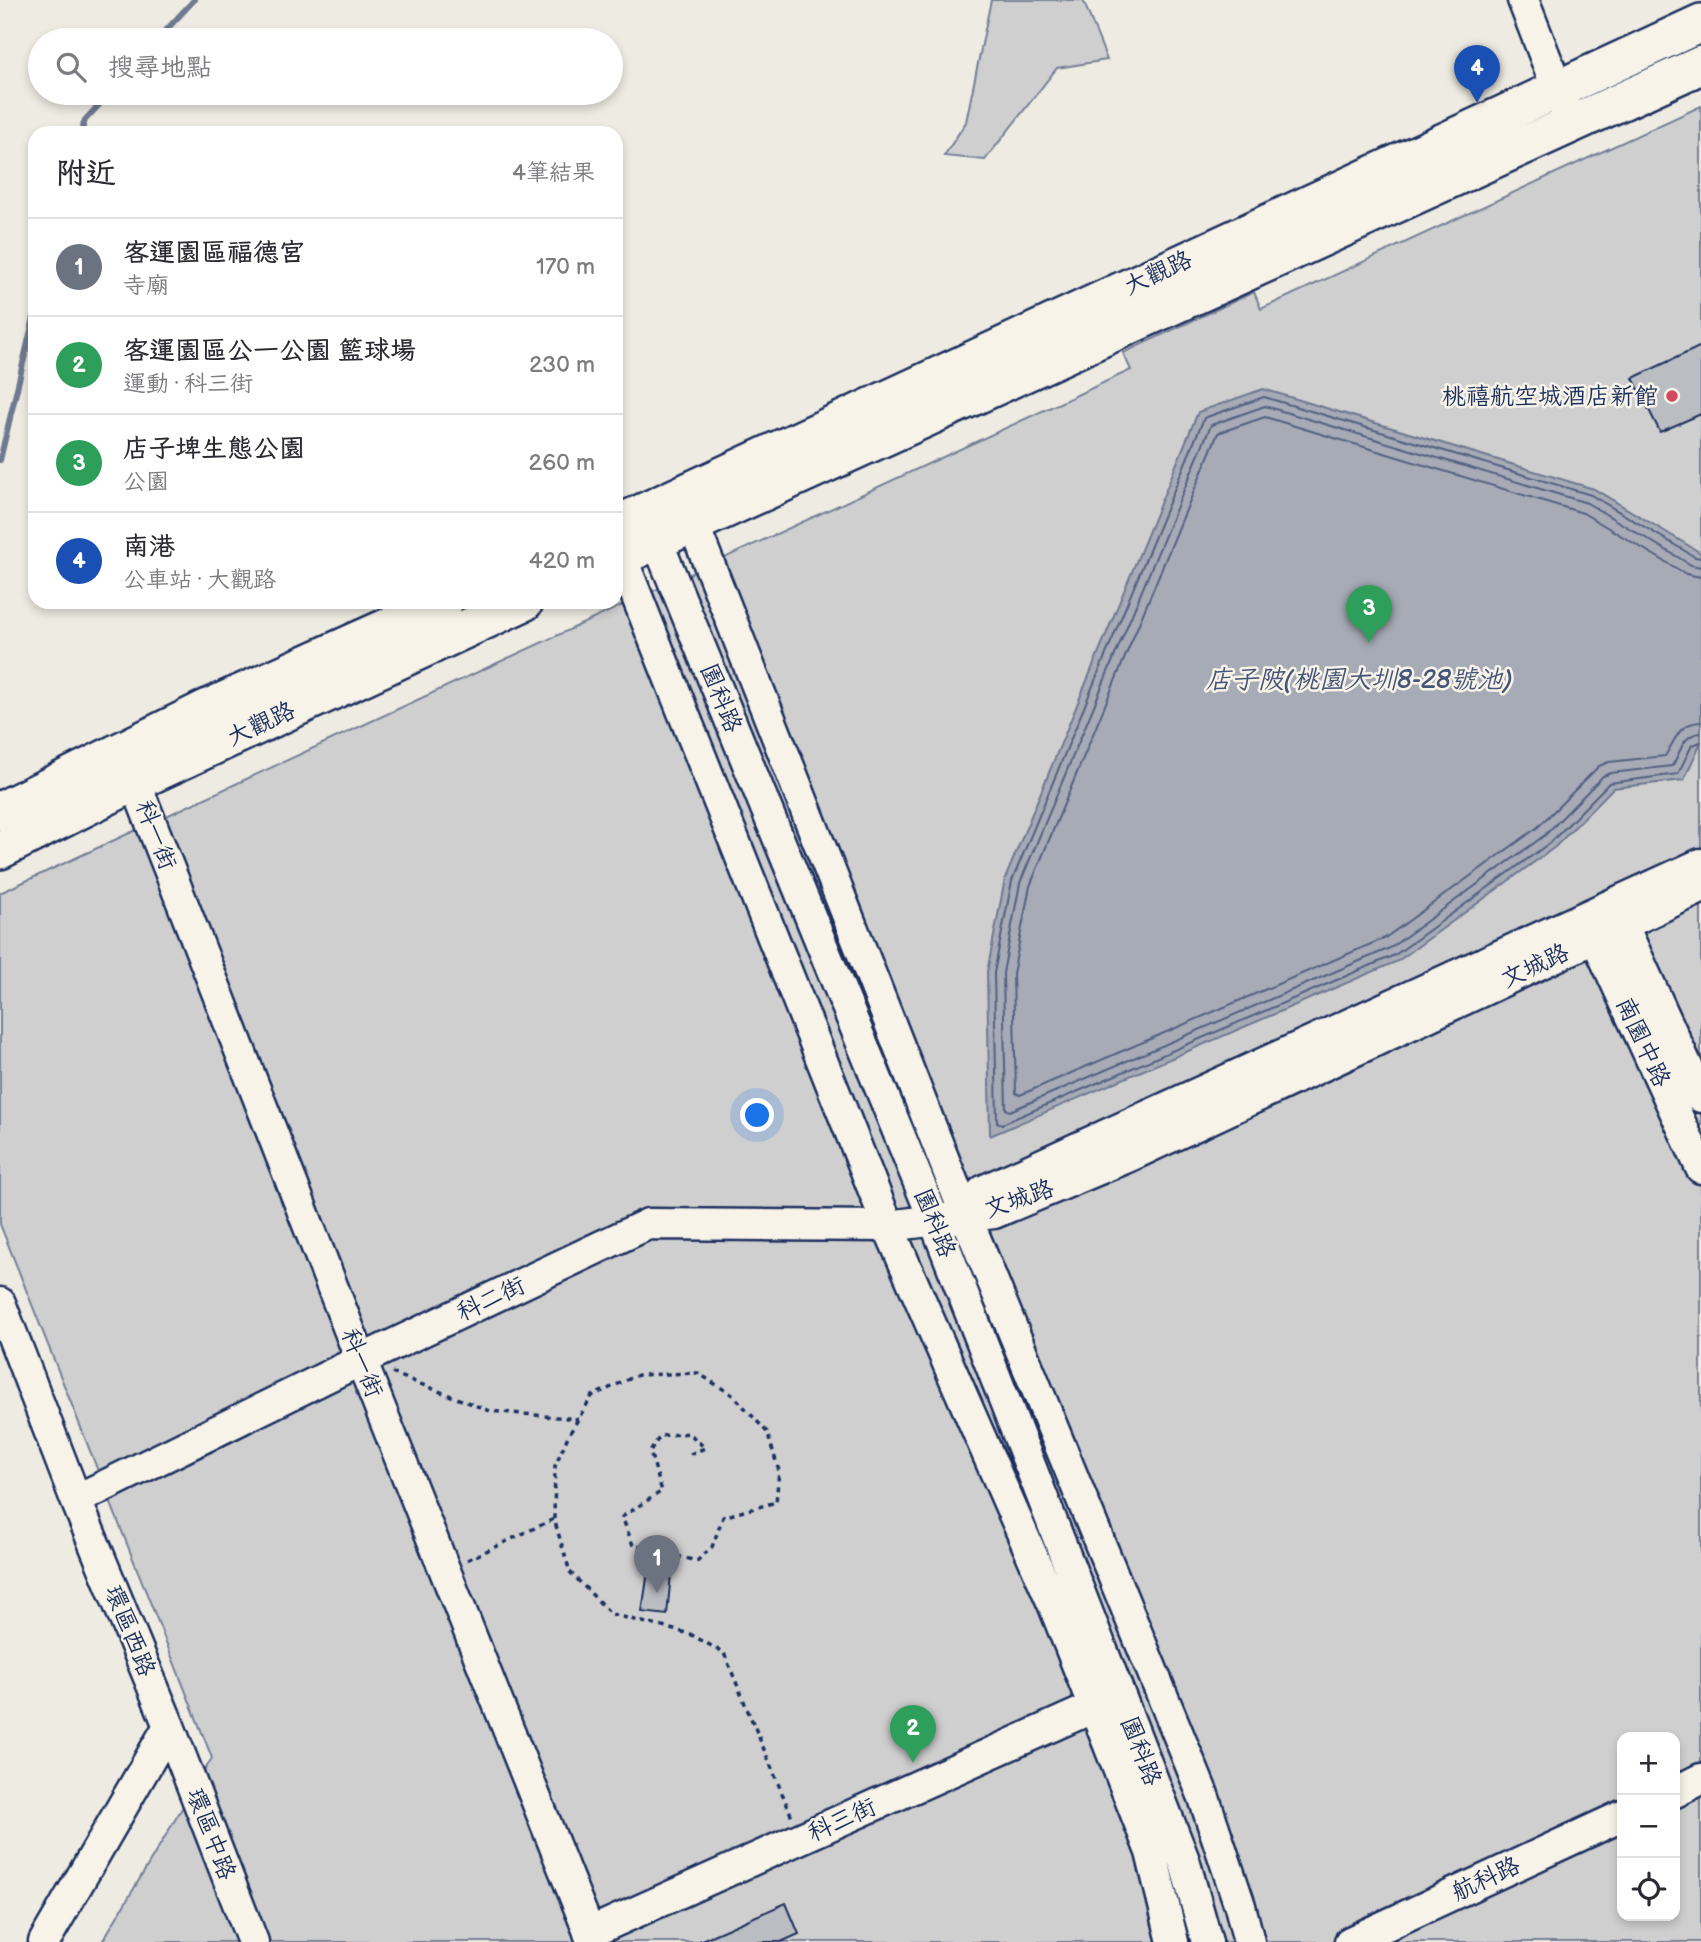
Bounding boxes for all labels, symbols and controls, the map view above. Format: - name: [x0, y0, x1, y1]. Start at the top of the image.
- search box: [28, 28, 623, 105]
- pin: 4: [1454, 45, 1500, 103]
- icon: search: [52, 48, 90, 86]
- text: 搜尋地點: [108, 53, 212, 84]
- text: 附近: [56, 156, 116, 192]
- text: 4筆結果: [512, 159, 595, 187]
- text: 客運園區福德宮: [123, 238, 305, 269]
- street label: 大觀路: [1119, 245, 1197, 301]
- text: 1: [74, 253, 84, 281]
- text: 170 m: [536, 253, 595, 281]
- text: 寺廟: [123, 272, 169, 300]
- text: 客運園區公一公園 籃球場: [123, 336, 416, 367]
- text: 2: [72, 351, 86, 379]
- text: 230 m: [529, 351, 595, 379]
- text: 運動 · 科三街: [123, 370, 253, 398]
- place label: 桃禧航空城酒店新館: [1442, 382, 1658, 411]
- marker: 桃禧航空城酒店新館: [1664, 388, 1680, 404]
- text: 店子埤生態公園: [123, 434, 305, 465]
- text: 3: [72, 449, 86, 477]
- text: 260 m: [529, 449, 595, 477]
- text: 公園: [123, 468, 169, 496]
- text: 南港: [123, 532, 175, 563]
- text: 4: [72, 547, 86, 575]
- text: 420 m: [529, 547, 595, 575]
- text: 公車站 · 大觀路: [123, 566, 276, 594]
- pin: 3: [1346, 585, 1392, 643]
- street label: 園科路: [694, 659, 748, 737]
- water label: 店子陂(桃園大圳8-28號池): [1206, 665, 1513, 696]
- street label: 大觀路: [222, 696, 300, 752]
- street label: 科一街: [130, 796, 182, 874]
- street label: 文城路: [1496, 938, 1574, 994]
- street label: 南園中路: [1610, 992, 1676, 1092]
- your location: [740, 1098, 774, 1132]
- street label: 文城路: [980, 1174, 1058, 1224]
- street label: 園科路: [908, 1184, 962, 1262]
- street label: 科二街: [452, 1271, 530, 1327]
- street label: 科一街: [335, 1324, 389, 1402]
- pin: 1: [634, 1535, 680, 1593]
- street label: 環區西路: [99, 1581, 161, 1681]
- pin: 2: [890, 1705, 936, 1763]
- street label: 園科路: [1115, 1712, 1167, 1790]
- map controls: [1617, 1732, 1680, 1921]
- button: +: [1617, 1732, 1680, 1795]
- street label: 環區中路: [180, 1784, 242, 1884]
- street label: 科三街: [803, 1792, 881, 1848]
- button: −: [1617, 1795, 1680, 1858]
- street label: 航科路: [1447, 1851, 1525, 1907]
- button: locate: [1617, 1858, 1680, 1921]

